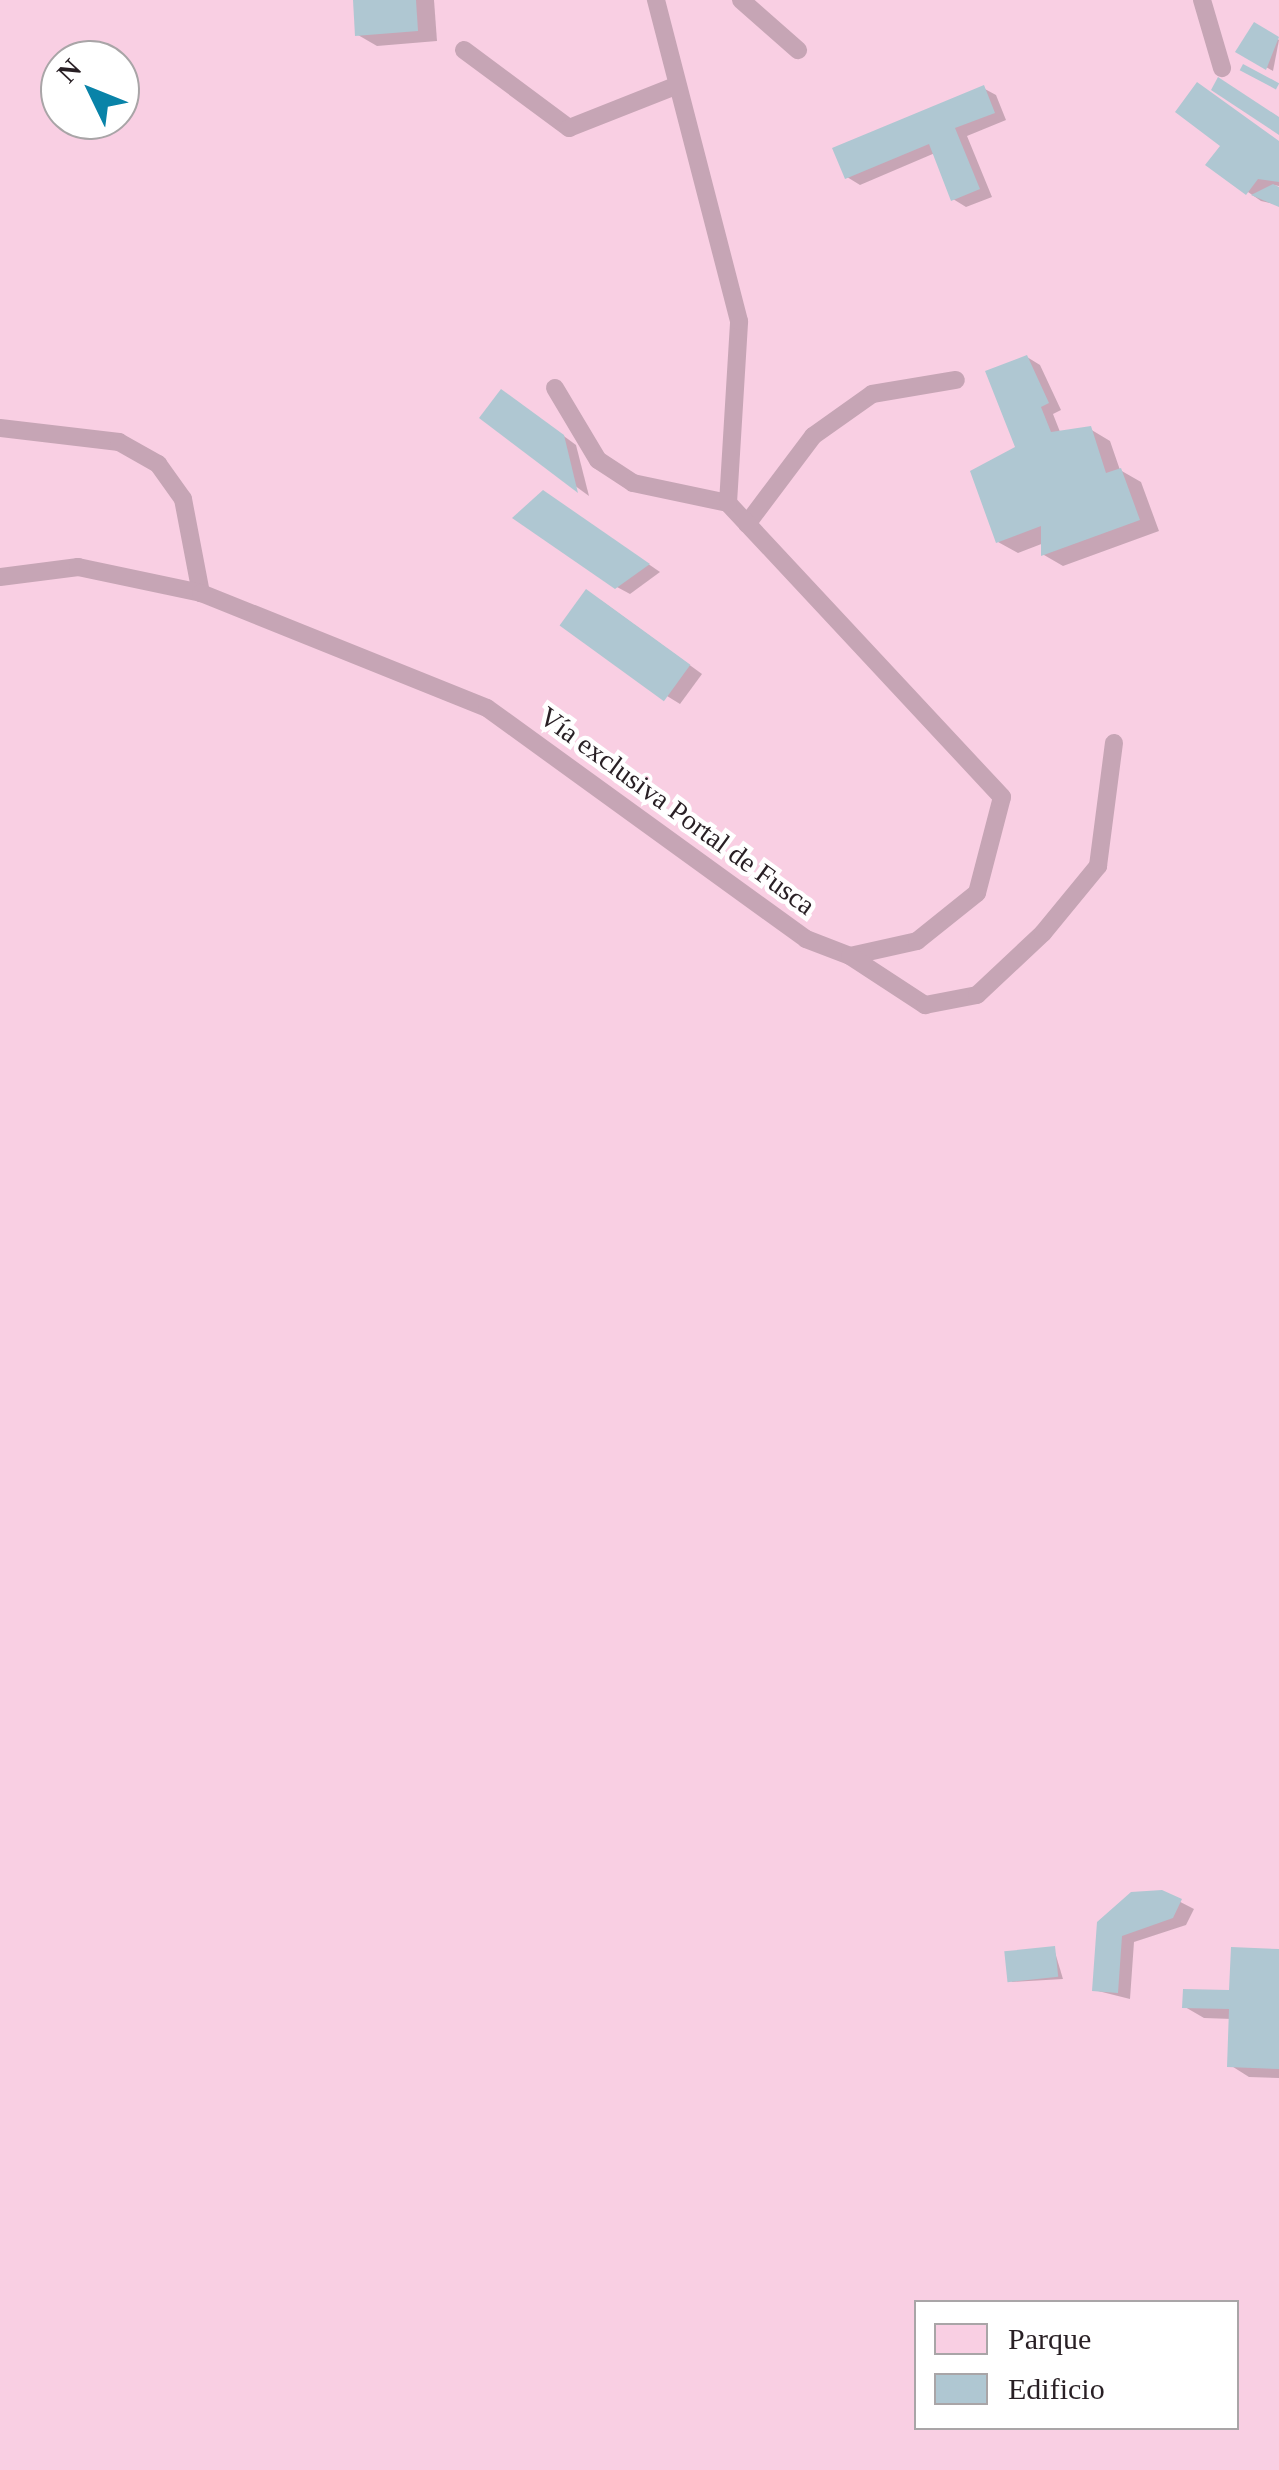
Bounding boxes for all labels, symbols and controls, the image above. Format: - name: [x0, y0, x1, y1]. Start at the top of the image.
- north arrow: [40, 40, 140, 140]
- text: N: [51, 53, 87, 89]
- street label: Vía exclusiva Portal de Fusca: [533, 700, 821, 922]
- legend: [914, 2300, 1239, 2430]
- text: Parque: [1008, 2322, 1091, 2355]
- text: Edificio: [1008, 2372, 1105, 2405]

